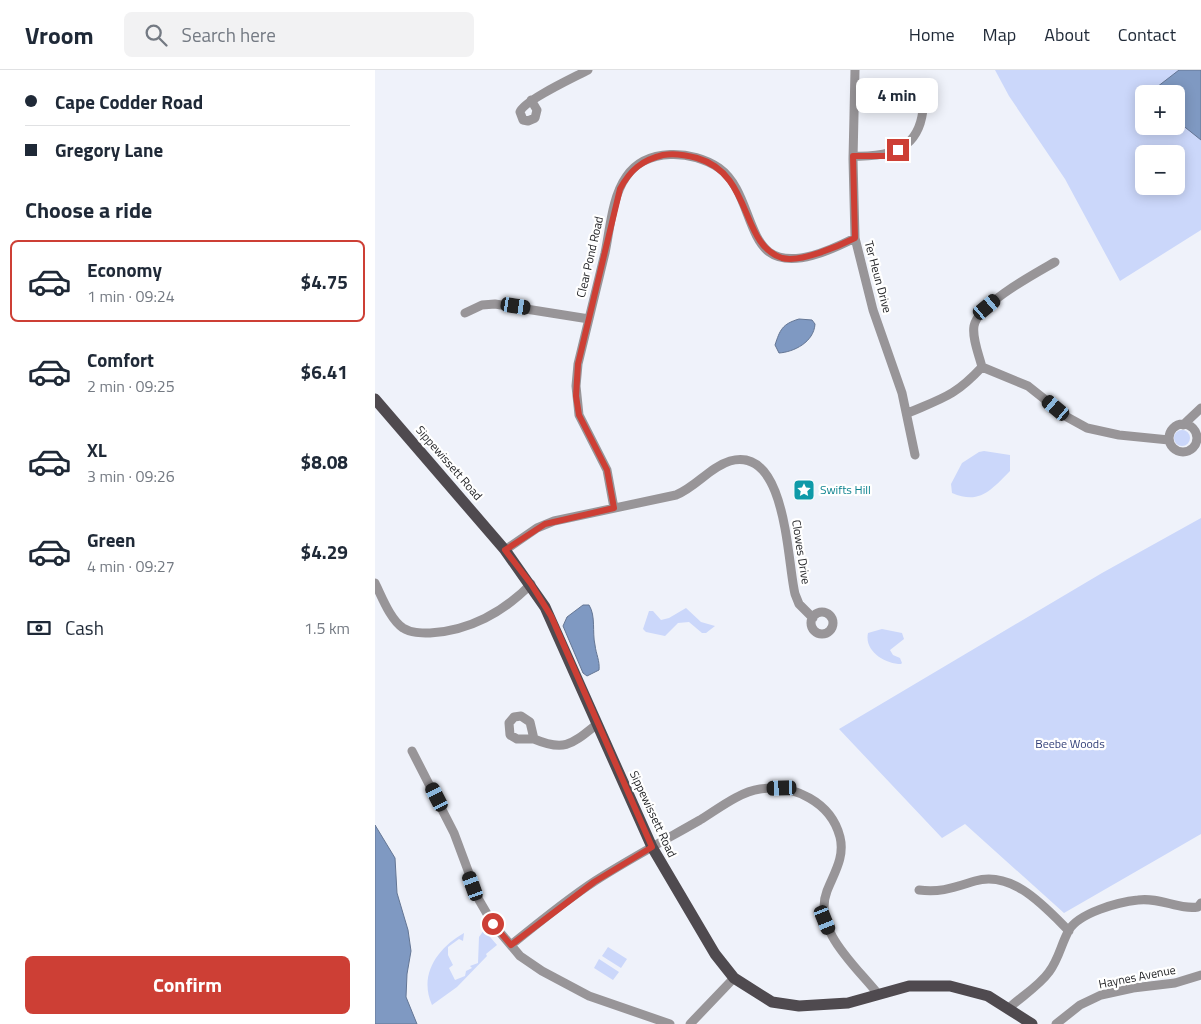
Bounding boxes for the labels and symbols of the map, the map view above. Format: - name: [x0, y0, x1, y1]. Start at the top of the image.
- callout: 4 min: [857, 78, 939, 112]
- route end: [887, 139, 909, 161]
- street label: Clear Pond Road: [571, 214, 608, 299]
- street label: Ter Heun Drive: [860, 239, 897, 315]
- car: [970, 292, 1003, 322]
- car: [500, 296, 531, 316]
- car: [1039, 393, 1072, 423]
- street label: Sippewissett Road: [411, 421, 487, 504]
- place icon: Swifts Hill: [792, 478, 816, 502]
- place label: Swifts Hill: [820, 480, 871, 499]
- street label: Clowes Drive: [787, 518, 816, 586]
- park label: Beebe Woods: [1035, 734, 1105, 753]
- street label: Sippewissett Road: [625, 767, 682, 860]
- car: [423, 780, 450, 814]
- car: [766, 780, 797, 796]
- car: [460, 869, 485, 903]
- car: [812, 903, 837, 937]
- route start: [482, 913, 504, 935]
- street label: Haynes Avenue: [1097, 960, 1177, 993]

